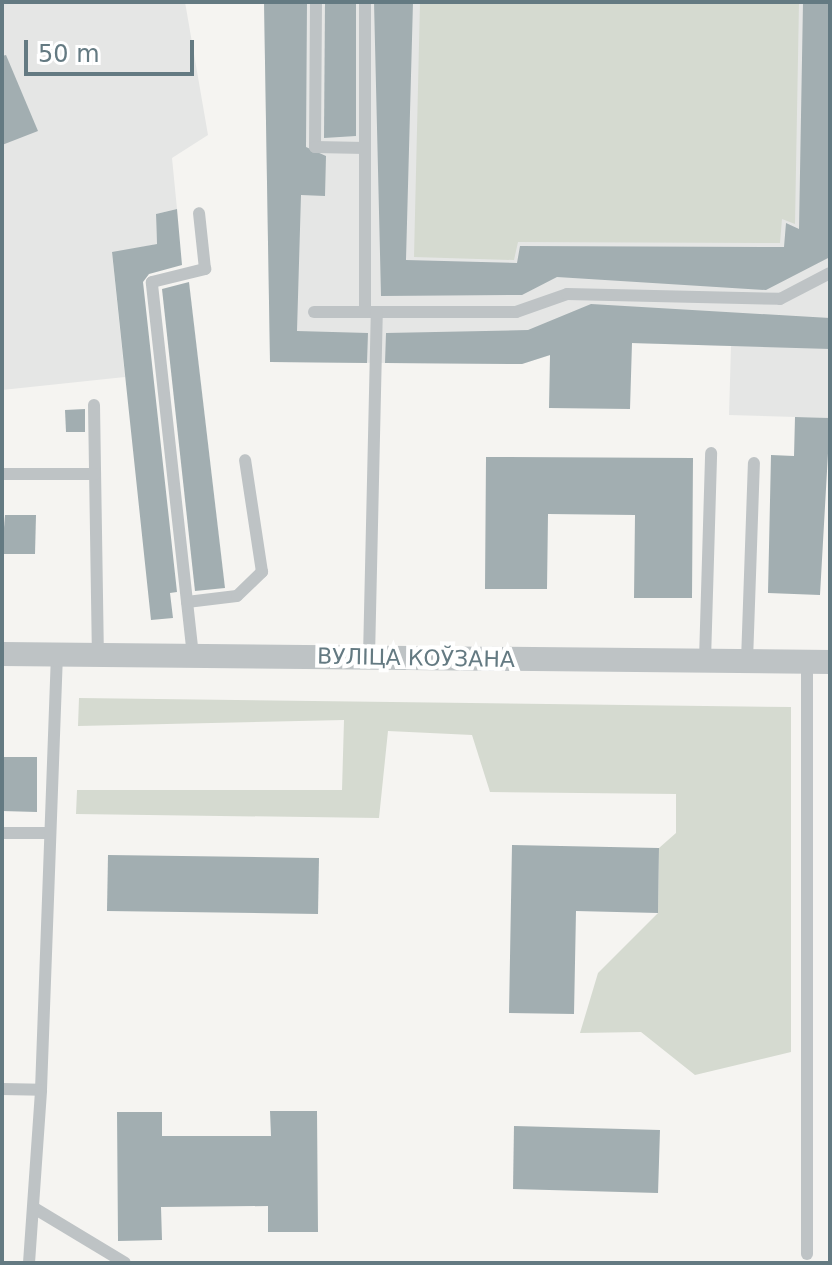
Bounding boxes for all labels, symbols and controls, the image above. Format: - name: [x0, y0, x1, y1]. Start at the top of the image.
- scale bar: [28, 24, 198, 74]
- text: 50 m: [38, 40, 100, 68]
- street label: ВУЛІЦА КОЎЗАНА: [317, 643, 515, 673]

